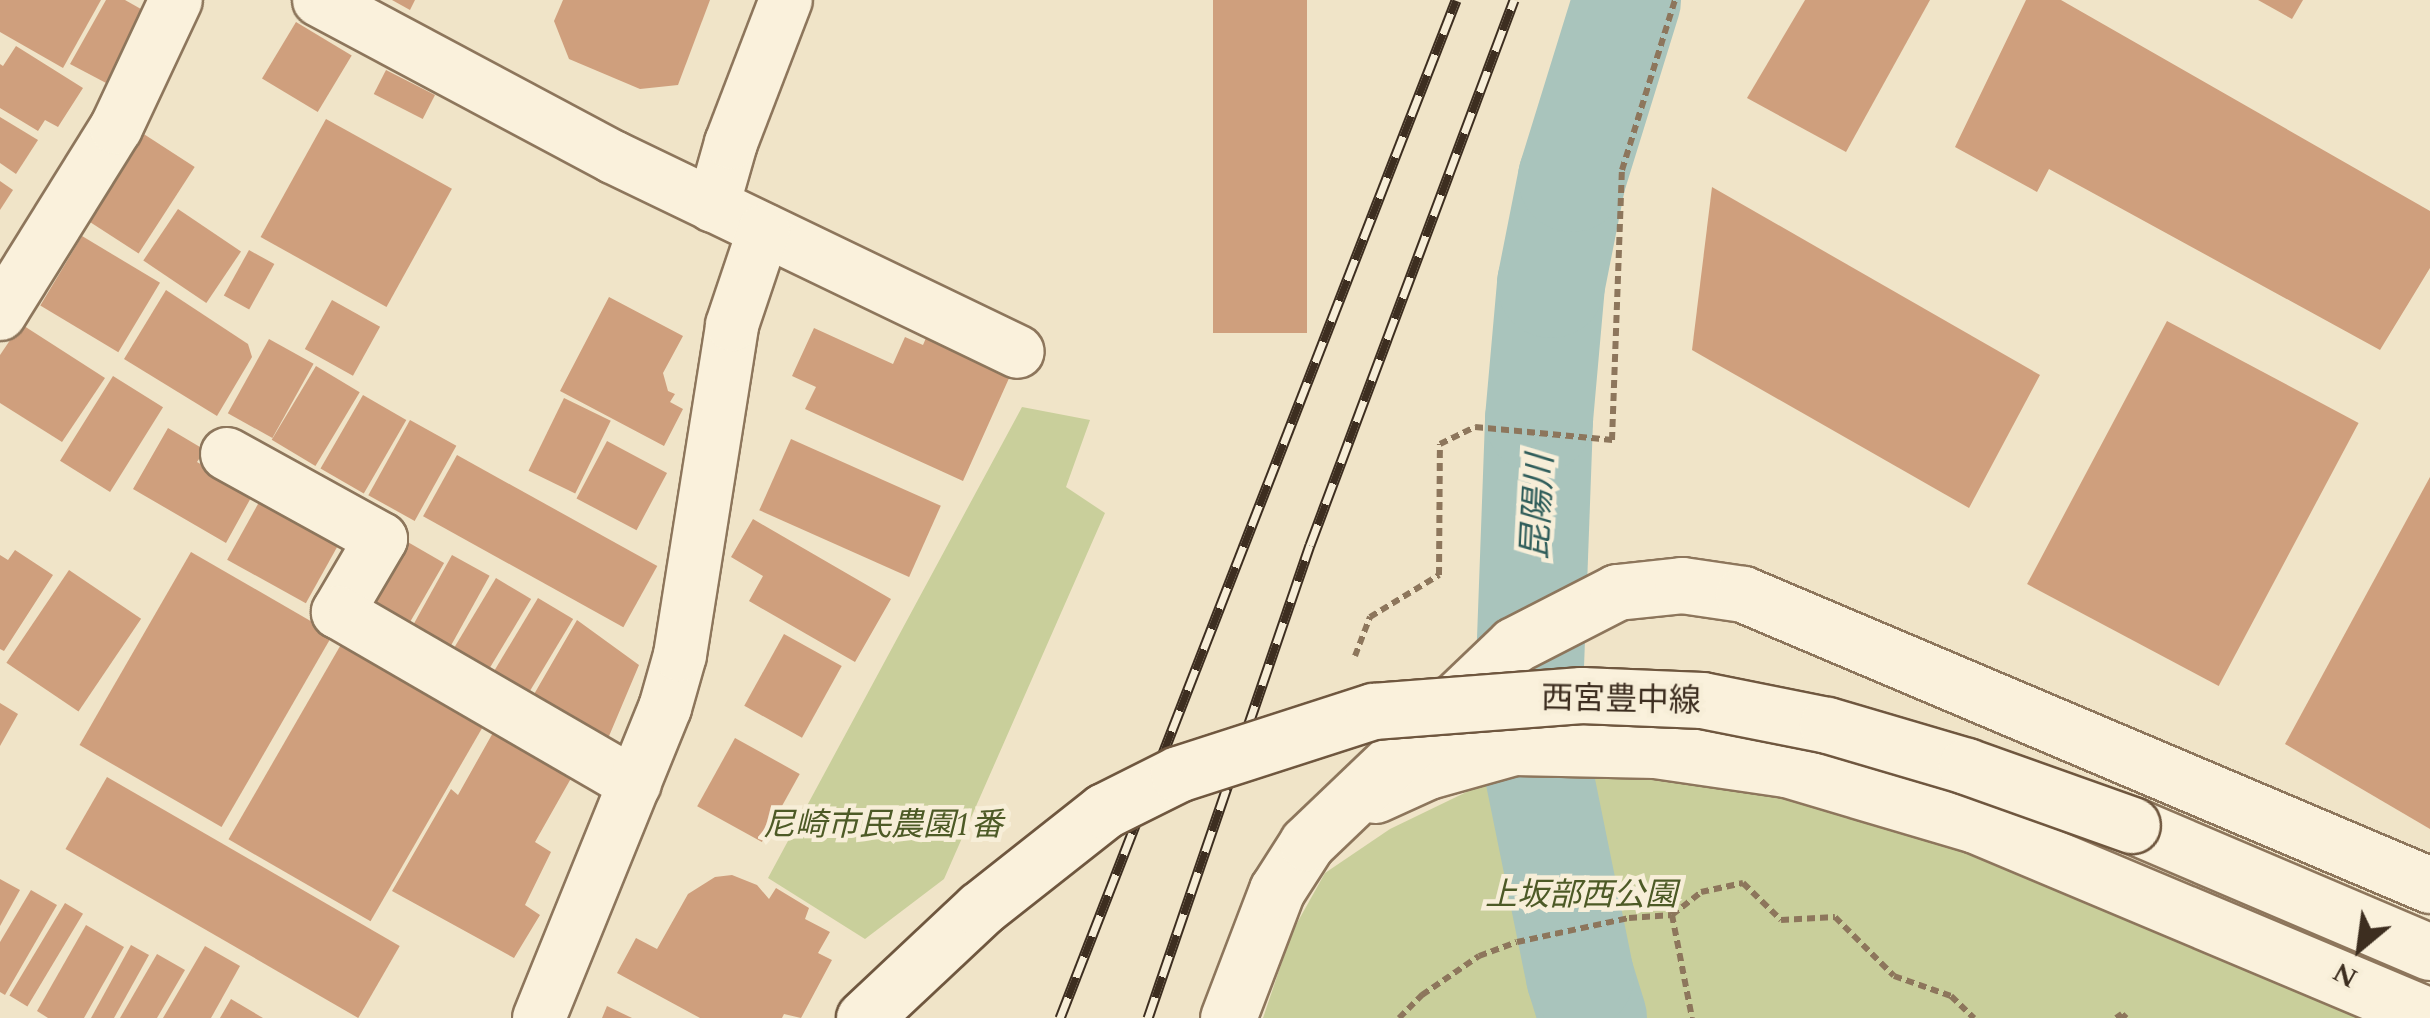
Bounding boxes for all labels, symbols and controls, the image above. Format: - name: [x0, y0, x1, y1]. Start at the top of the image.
- water label: 昆陽川: [1515, 453, 1563, 561]
- street label: 西宮豊中線: [1541, 680, 1701, 722]
- park label: 尼崎市民農園1番: [763, 807, 1003, 845]
- park label: 上坂部西公園: [1485, 877, 1677, 915]
- north arrow: [2310, 898, 2410, 998]
- text: N: [2325, 950, 2366, 999]

